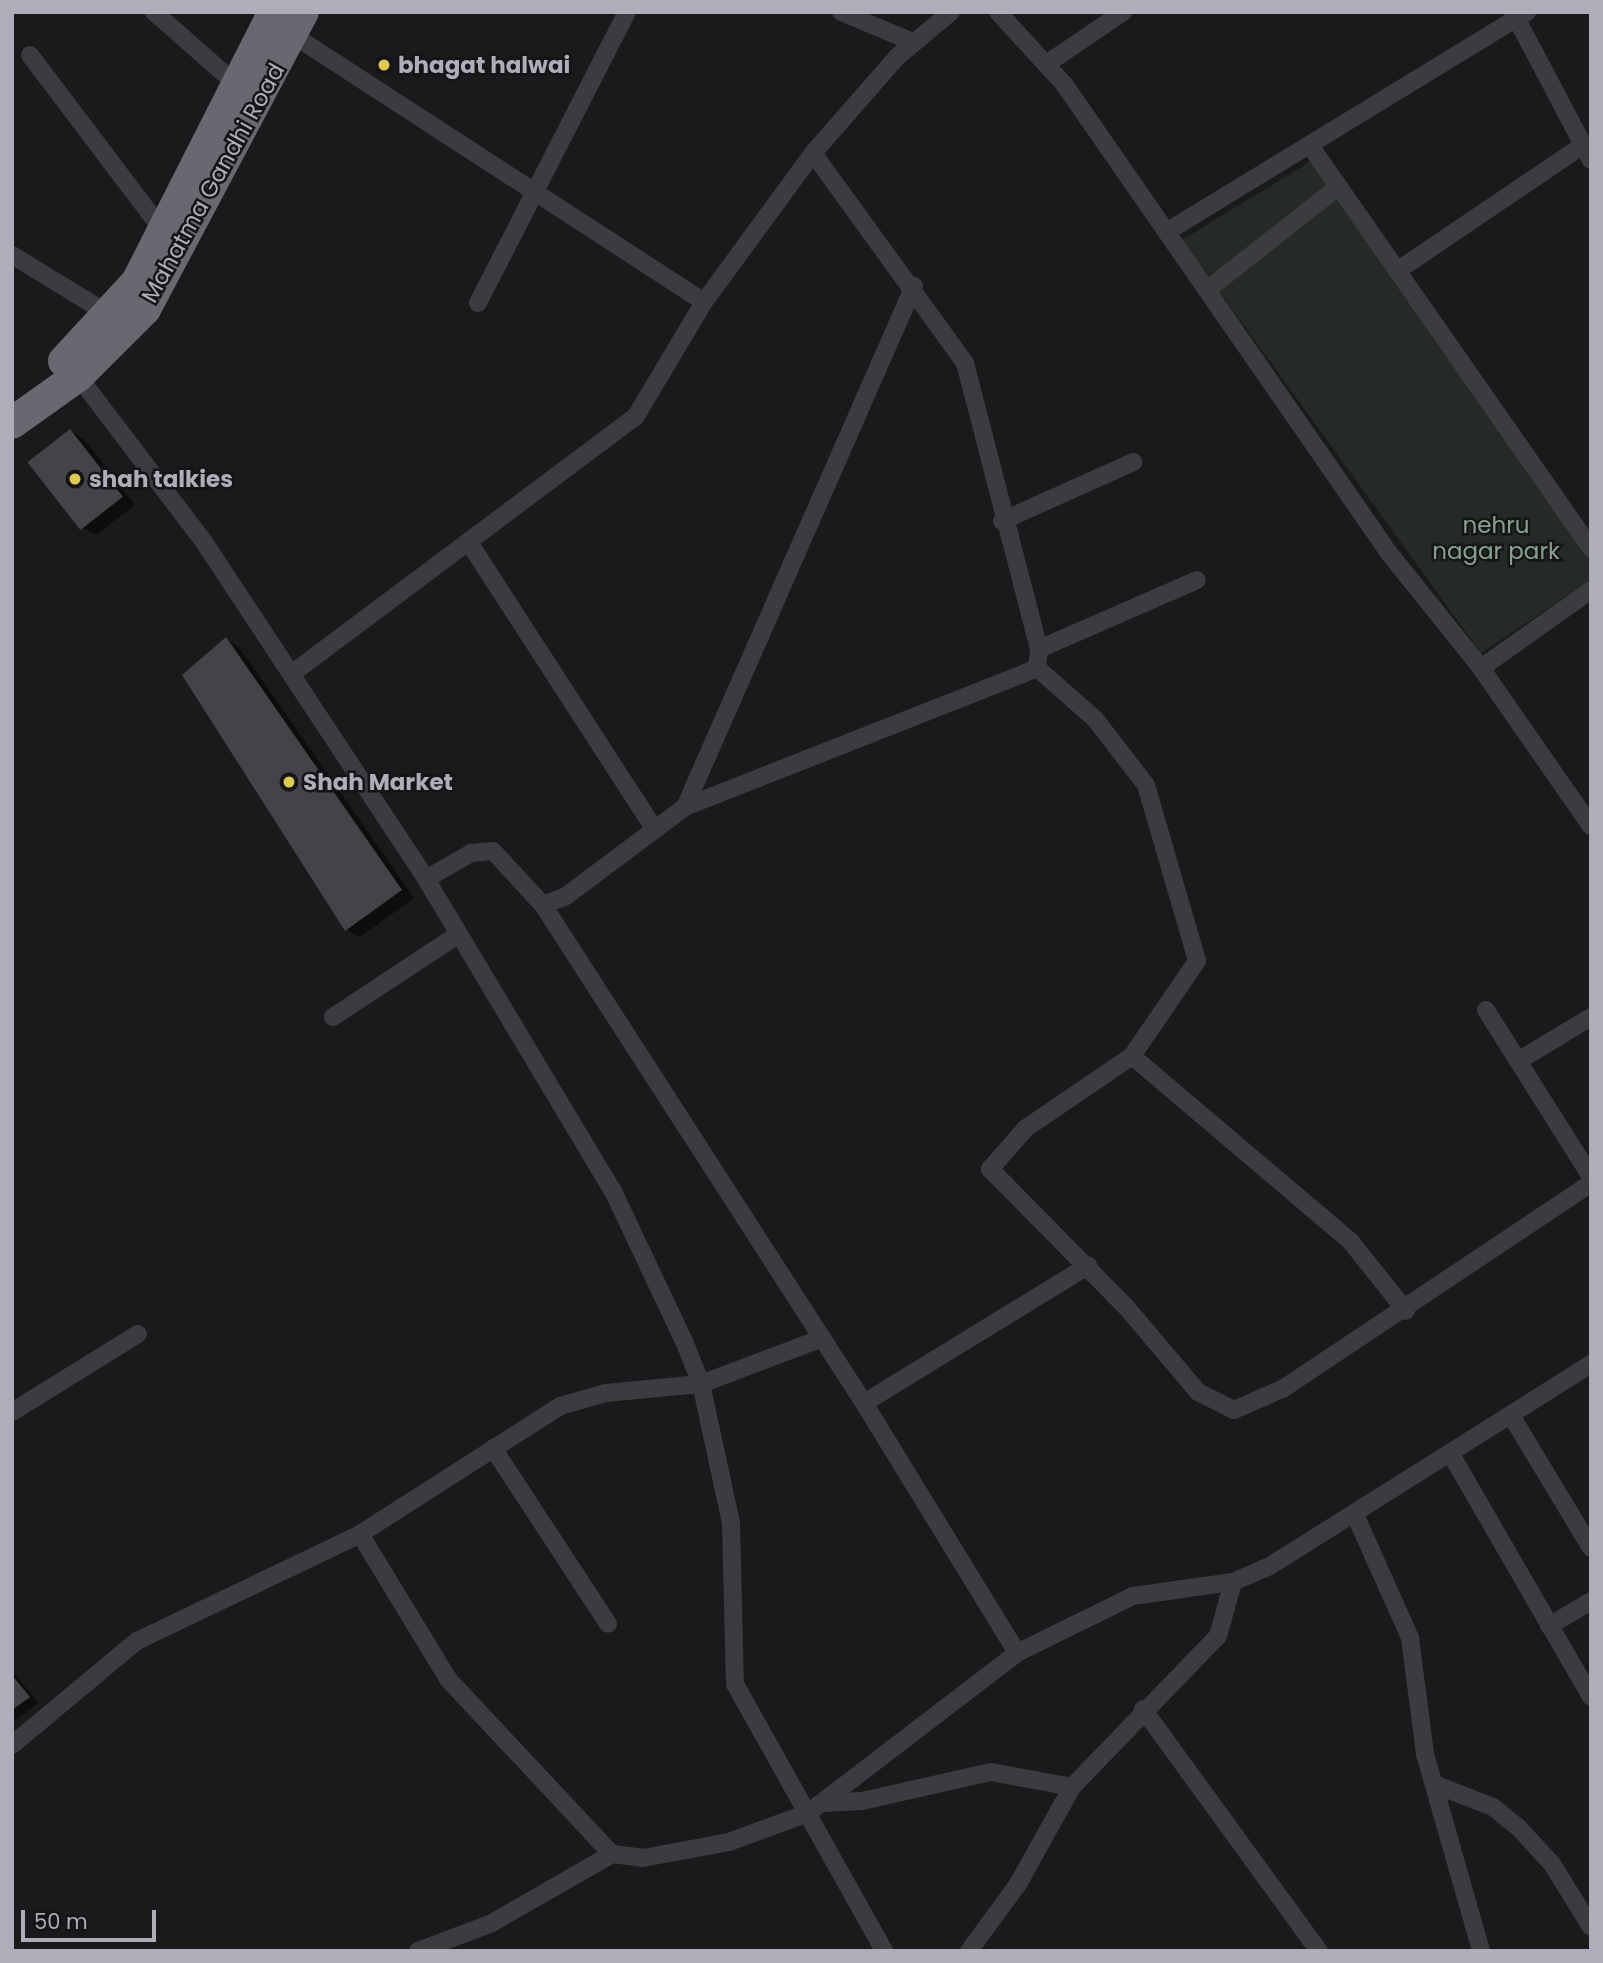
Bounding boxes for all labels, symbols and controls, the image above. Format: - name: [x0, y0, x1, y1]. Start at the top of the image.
- place label: bhagat halwai: [398, 51, 570, 79]
- marker: bhagat halwai: [376, 57, 392, 73]
- street label: Mahatma Gandhi Road: [136, 58, 290, 308]
- place label: shah talkies: [89, 465, 233, 493]
- marker: shah talkies: [67, 471, 83, 487]
- park label: nehru nagar park: [1432, 511, 1560, 565]
- place label: Shah Market: [303, 768, 453, 796]
- marker: Shah Market: [281, 774, 297, 790]
- scale bar: [24, 1896, 159, 1940]
- text: 50 m: [34, 1907, 88, 1936]

